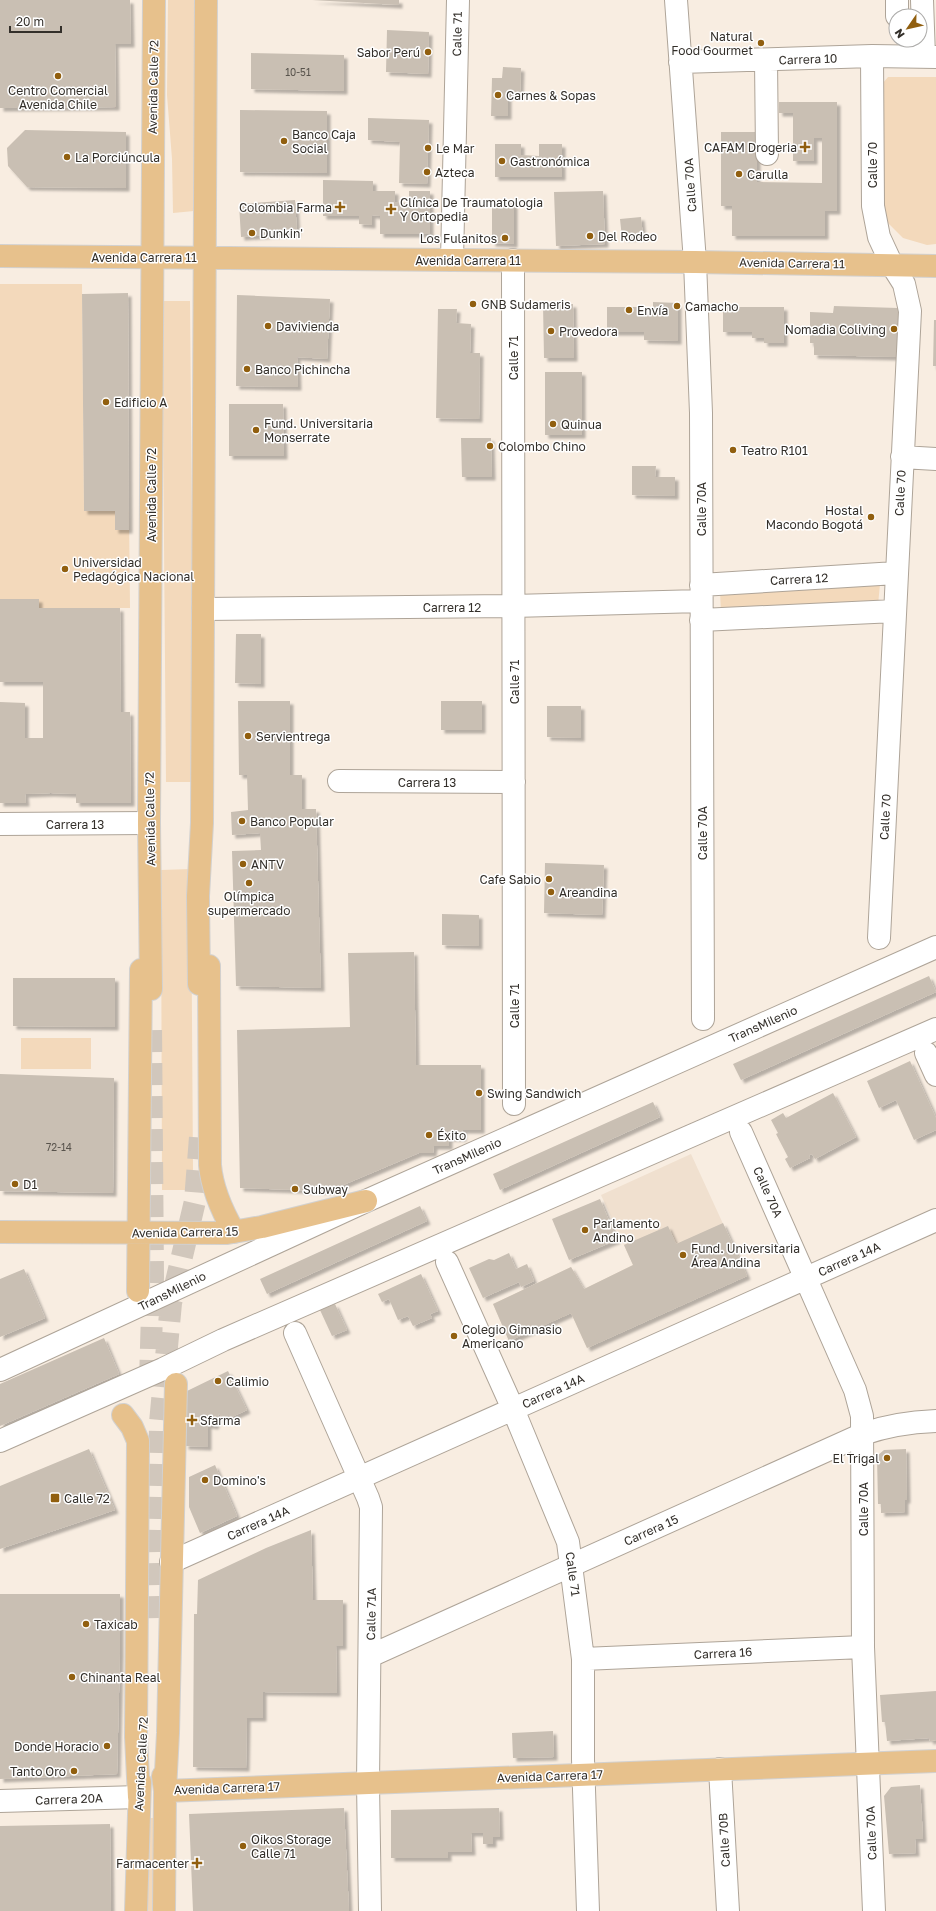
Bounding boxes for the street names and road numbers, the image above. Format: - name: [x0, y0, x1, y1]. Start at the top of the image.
- street label: Calle 71: [449, 11, 465, 56]
- street label: Avenida Calle 72: [145, 40, 161, 134]
- street label: Carrera 10: [778, 50, 838, 68]
- street label: Calle 70: [865, 142, 880, 188]
- street label: Calle 70A: [681, 157, 699, 213]
- street label: Avenida Carrera 11: [91, 250, 197, 265]
- street label: Avenida Carrera 11: [415, 253, 521, 268]
- street label: Avenida Carrera 11: [739, 255, 845, 271]
- street label: Calle 71: [506, 336, 521, 380]
- street label: Avenida Calle 72: [144, 448, 159, 542]
- street label: Calle 70: [891, 470, 909, 516]
- street label: Calle 70A: [694, 482, 709, 536]
- street label: Carrera 12: [770, 570, 829, 588]
- street label: Carrera 12: [423, 600, 481, 615]
- street label: Calle 71: [507, 660, 522, 704]
- street label: Avenida Calle 72: [142, 772, 158, 866]
- street label: Carrera 13: [398, 775, 456, 790]
- street label: Calle 70: [876, 794, 894, 840]
- street label: Calle 70A: [695, 806, 710, 860]
- street label: Carrera 13: [46, 817, 104, 832]
- street label: Calle 71: [507, 984, 522, 1028]
- street label: TransMilenio: [726, 1002, 800, 1046]
- street label: TransMilenio: [430, 1134, 504, 1178]
- street label: Calle 70A: [750, 1164, 786, 1220]
- street label: Avenida Carrera 15: [131, 1224, 239, 1240]
- street label: Carrera 14A: [815, 1239, 883, 1279]
- street label: TransMilenio: [136, 1268, 208, 1314]
- street label: Carrera 14A: [519, 1371, 587, 1411]
- street label: Calle 70A: [856, 1482, 871, 1536]
- street label: Carrera 14A: [224, 1503, 292, 1543]
- street label: Carrera 15: [621, 1511, 681, 1549]
- street label: Calle 71: [562, 1551, 584, 1597]
- street label: Calle 71A: [363, 1588, 379, 1640]
- street label: Carrera 16: [693, 1644, 753, 1662]
- street label: Avenida Calle 72: [131, 1716, 151, 1811]
- street label: Avenida Carrera 17: [497, 1767, 603, 1785]
- street label: Avenida Carrera 17: [174, 1779, 280, 1797]
- street label: Carrera 20A: [35, 1790, 103, 1808]
- street label: Calle 70A: [863, 1806, 879, 1860]
- street label: Calle 70B: [715, 1812, 733, 1868]

